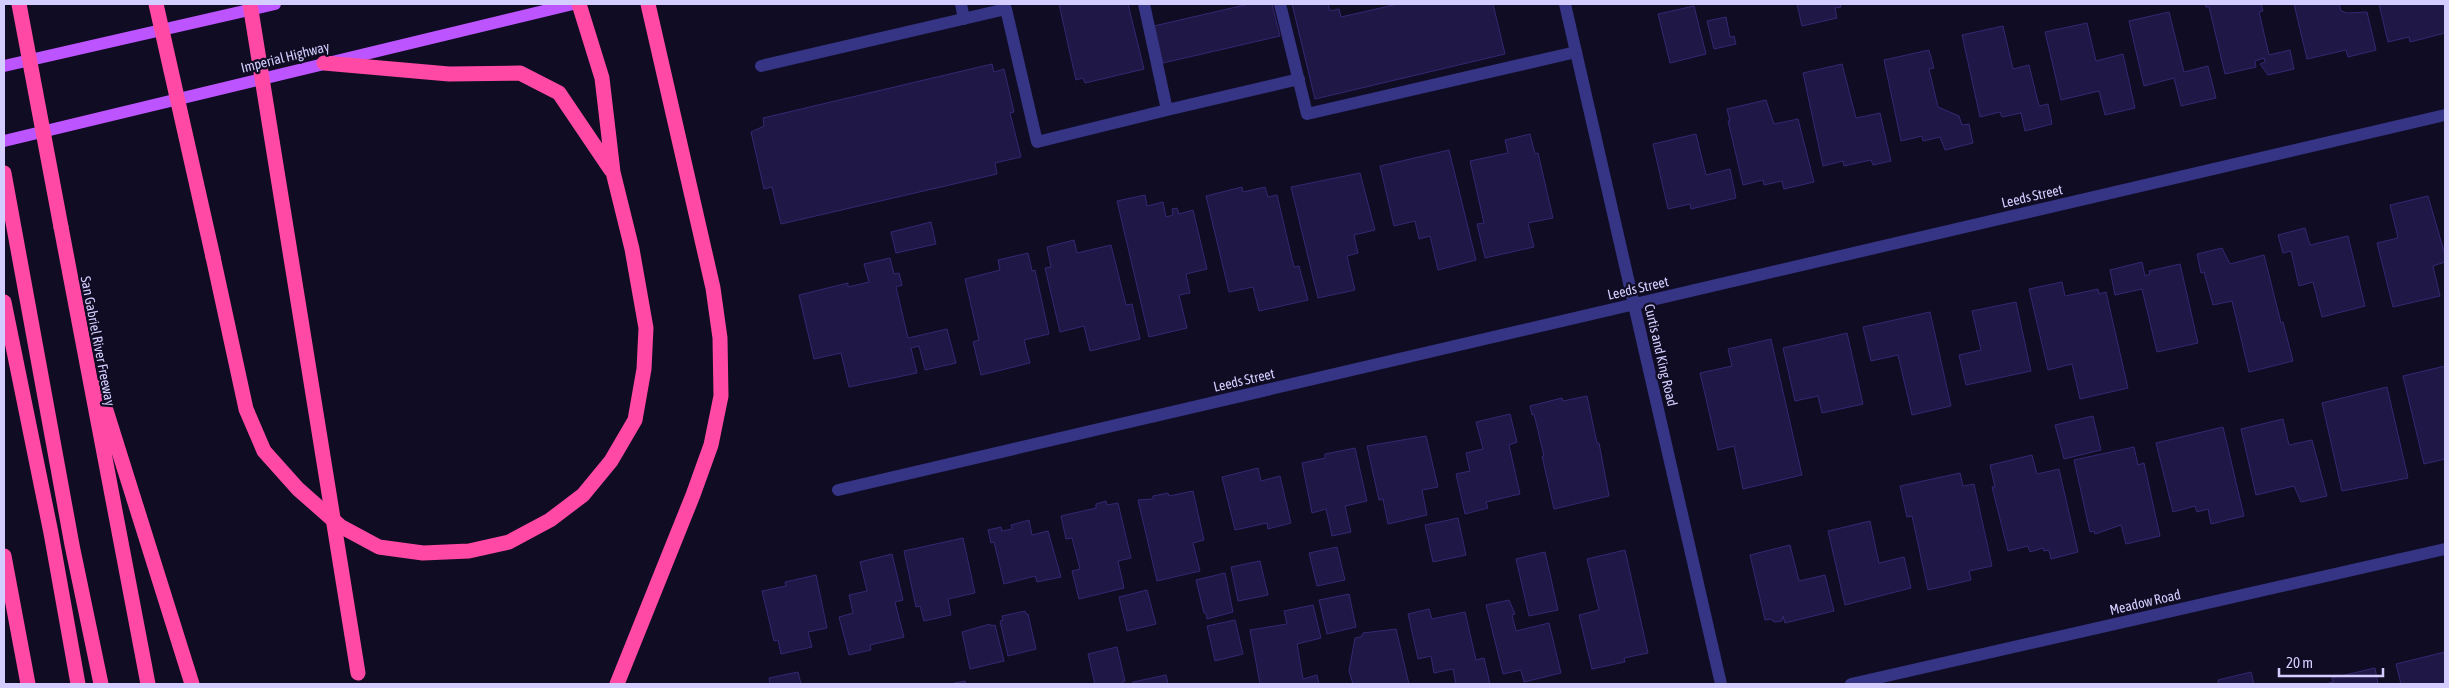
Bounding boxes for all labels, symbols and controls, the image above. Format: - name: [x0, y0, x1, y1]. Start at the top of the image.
- street label: Imperial Highway: [239, 38, 331, 76]
- street label: Leeds Street: [2000, 181, 2064, 211]
- street label: Leeds Street: [1606, 273, 1670, 303]
- street label: San Gabriel River Freeway: [78, 275, 118, 407]
- street label: Curtis and King Road: [1641, 302, 1681, 408]
- street label: Leeds Street: [1212, 365, 1276, 395]
- street label: Meadow Road: [2108, 586, 2182, 618]
- scale bar: [2279, 646, 2383, 678]
- text: 20 m: [2286, 654, 2313, 671]

